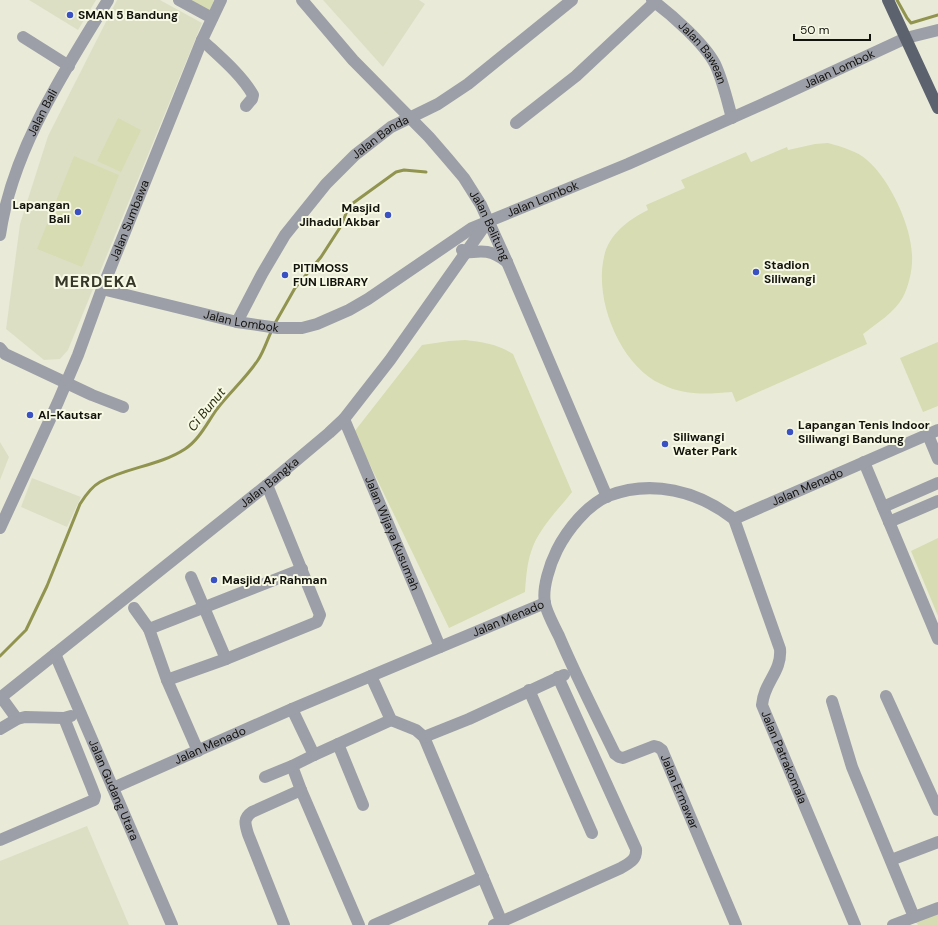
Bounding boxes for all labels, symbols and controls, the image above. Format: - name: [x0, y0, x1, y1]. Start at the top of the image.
- place label: SMAN 5 Bandung: [78, 7, 178, 23]
- marker: SMAN 5 Bandung: [65, 10, 75, 20]
- scale bar: [794, 16, 870, 42]
- street label: Jalan Bawean: [675, 18, 730, 86]
- text: 50 m: [800, 22, 829, 38]
- street label: Jalan Lombok: [801, 46, 877, 92]
- street label: Jalan Bali: [24, 86, 61, 139]
- street label: Jalan Banda: [348, 112, 411, 163]
- street label: Jalan Lombok: [504, 177, 581, 221]
- street label: Jalan Sumbawa: [106, 178, 153, 263]
- street label: Jalan Belitung: [466, 187, 514, 264]
- place label: Lapangan Bali: [12, 197, 70, 227]
- place label: Masjid Jihadul Akbar: [299, 200, 380, 230]
- marker: Lapangan Bali: [73, 207, 83, 217]
- marker: Masjid Jihadul Akbar: [383, 210, 393, 220]
- place label: Stadion Siliwangi: [764, 257, 815, 287]
- place label: PITIMOSS FUN LIBRARY: [293, 260, 368, 290]
- marker: Stadion Siliwangi: [751, 267, 761, 277]
- marker: PITIMOSS FUN LIBRARY: [280, 270, 290, 280]
- district label: MERDEKA: [54, 271, 138, 292]
- street label: Jalan Lombok: [202, 306, 280, 336]
- water label: Ci Bunut: [184, 383, 230, 435]
- place label: Al-Kautsar: [38, 407, 102, 423]
- marker: Al-Kautsar: [25, 410, 35, 420]
- place label: Lapangan Tenis Indoor Siliwangi Bandung: [798, 417, 930, 447]
- marker: Lapangan Tenis Indoor Siliwangi Bandung: [785, 427, 795, 437]
- place label: Siliwangi Water Park: [673, 429, 737, 459]
- marker: Siliwangi Water Park: [660, 439, 670, 449]
- street label: Jalan Bangka: [237, 454, 302, 511]
- street label: Jalan Menado: [769, 464, 846, 510]
- street label: Jalan Wijaya Kusumah: [361, 474, 423, 593]
- place label: Masjid Ar Rahman: [222, 572, 327, 588]
- marker: Masjid Ar Rahman: [209, 575, 219, 585]
- street label: Jalan Menado: [470, 596, 547, 641]
- street label: Jalan Patrakomala: [757, 708, 811, 806]
- street label: Jalan Menado: [172, 722, 248, 768]
- street label: Jalan Gudang Utara: [85, 737, 143, 843]
- street label: Jalan Ermawar: [657, 752, 703, 832]

